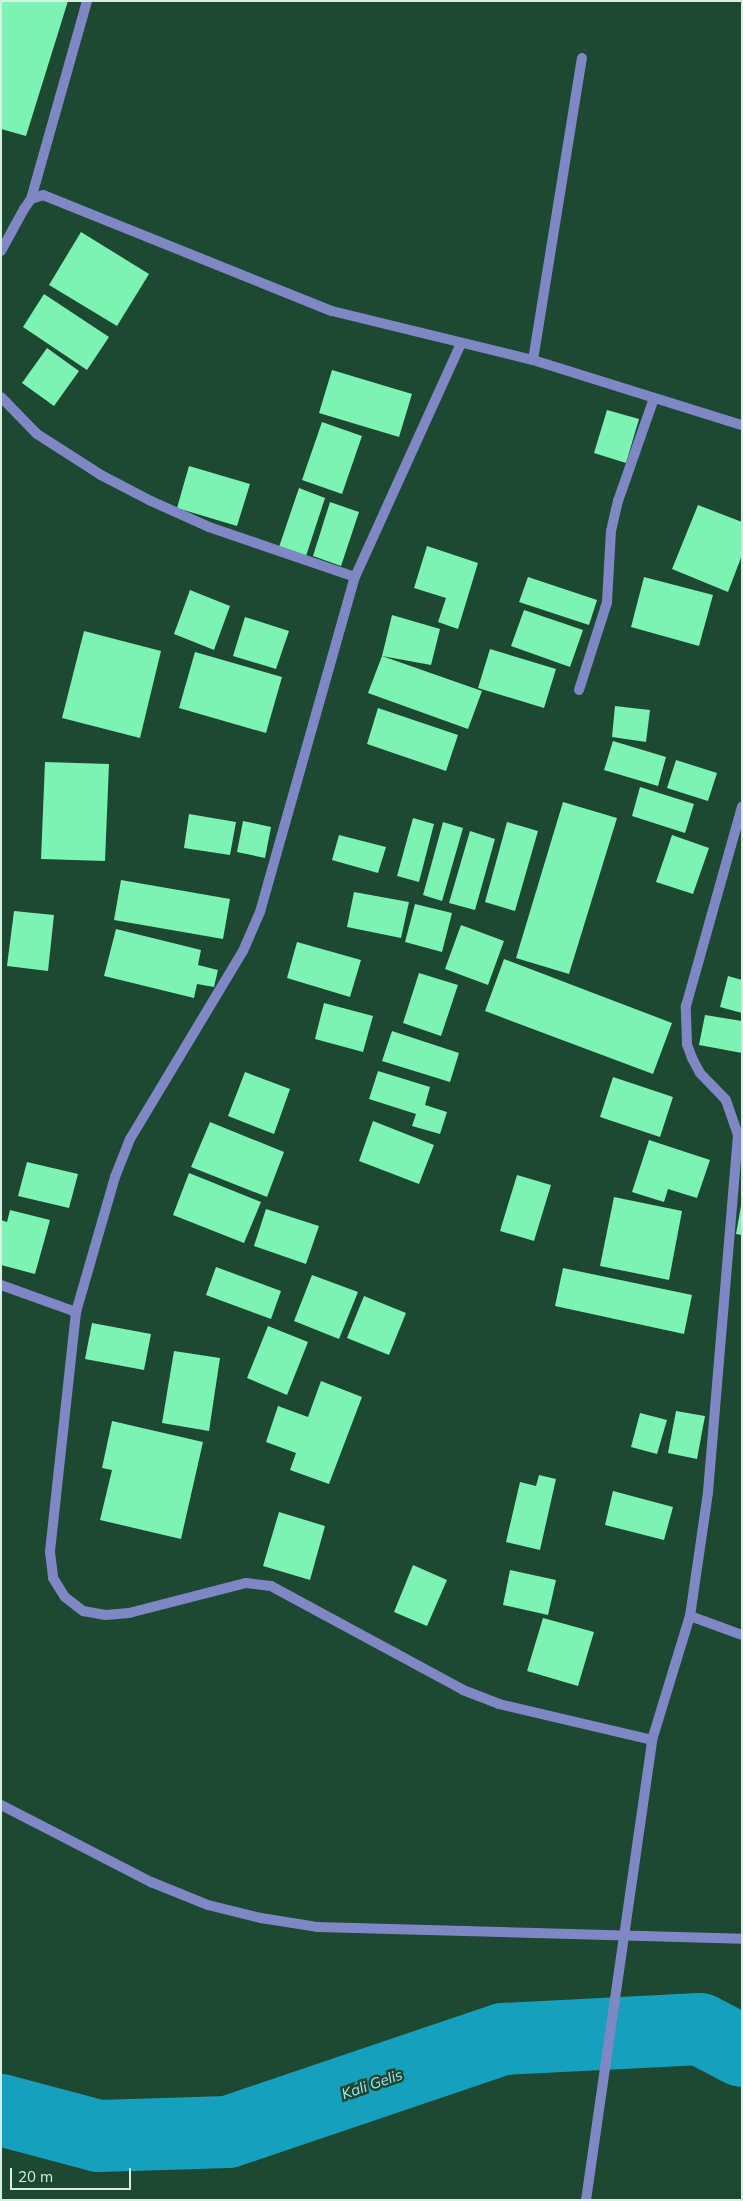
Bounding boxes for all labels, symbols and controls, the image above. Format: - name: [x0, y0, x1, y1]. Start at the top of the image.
- water label: Kali Gelis: [339, 2065, 405, 2103]
- scale bar: [12, 2158, 134, 2190]
- text: 20 m: [18, 2167, 53, 2186]

